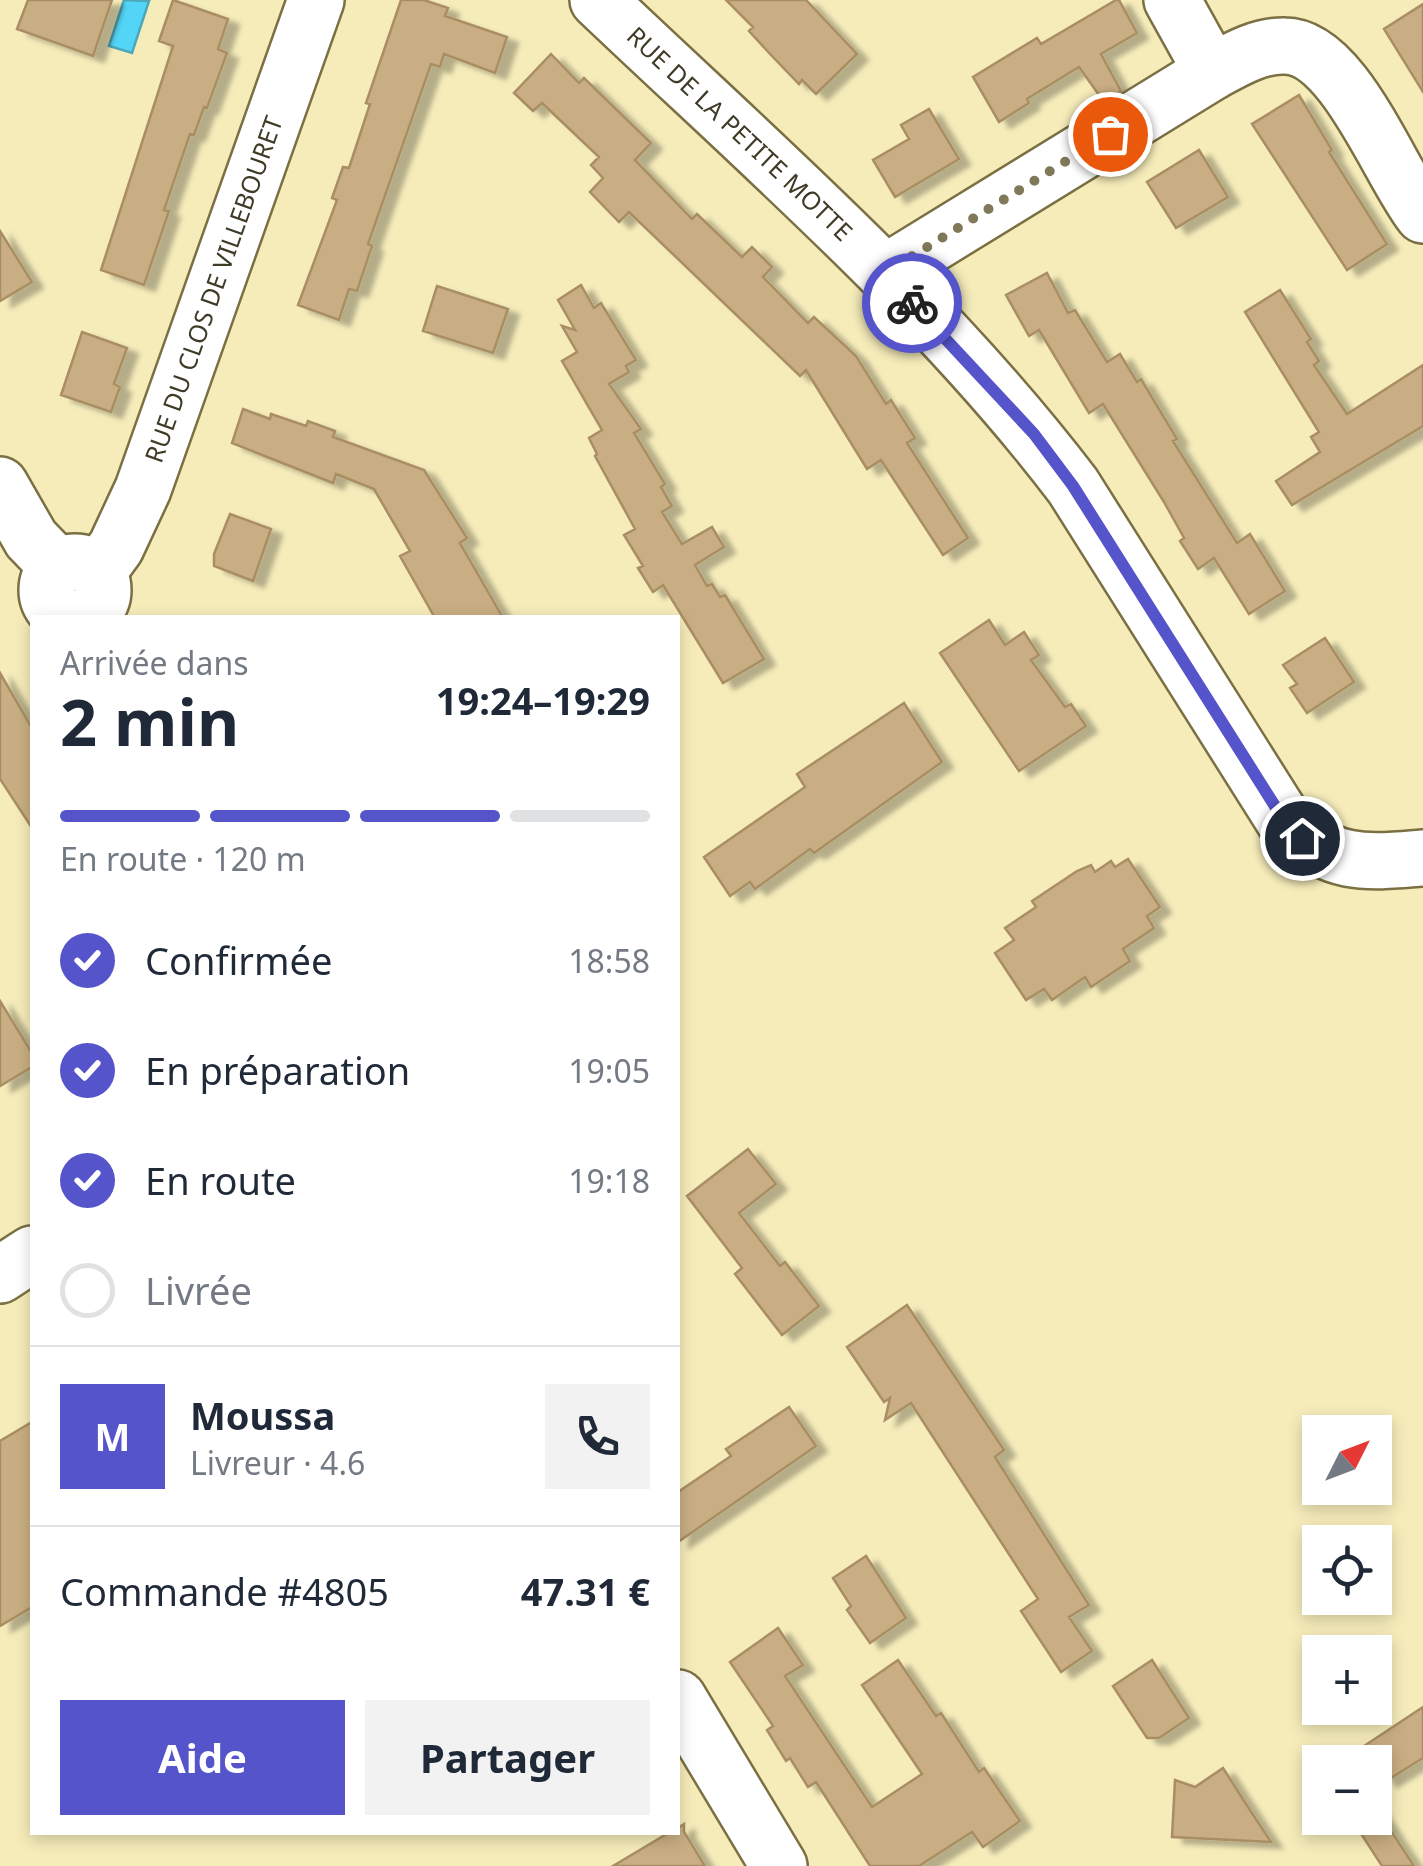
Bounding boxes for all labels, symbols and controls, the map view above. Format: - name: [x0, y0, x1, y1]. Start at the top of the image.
- street label: RUE DE LA PETITE MOTTE: [620, 18, 861, 248]
- pin: [1068, 92, 1153, 177]
- icon: bag: [1083, 107, 1138, 162]
- street label: RUE DU CLOS DE VILLEBOURET: [136, 111, 290, 467]
- courier: [862, 253, 962, 353]
- icon: bike: [885, 276, 940, 331]
- text: Arrivée dans: [60, 641, 249, 684]
- text: 19:24–19:29: [436, 674, 650, 726]
- text: 2 min: [60, 677, 239, 765]
- pin: [1260, 796, 1345, 881]
- icon: home: [1275, 811, 1330, 866]
- text: En route · 120 m: [60, 837, 306, 880]
- icon: check: [60, 933, 115, 988]
- text: Confirmée: [145, 934, 332, 986]
- text: 18:58: [568, 939, 650, 982]
- icon: check: [60, 1043, 115, 1098]
- text: En préparation: [145, 1044, 410, 1096]
- text: 19:05: [568, 1049, 650, 1092]
- icon: check: [60, 1153, 115, 1208]
- text: En route: [145, 1154, 296, 1206]
- text: 19:18: [568, 1159, 650, 1202]
- text: Livrée: [145, 1264, 252, 1316]
- button: phone: [545, 1384, 650, 1489]
- text: Moussa: [190, 1389, 335, 1441]
- text: M: [95, 1410, 130, 1462]
- north arrow: [1302, 1415, 1392, 1505]
- map controls: [1302, 1415, 1392, 1835]
- text: Livreur · 4.6: [190, 1441, 365, 1484]
- button: locate: [1302, 1525, 1392, 1615]
- text: Commande #4805: [60, 1565, 389, 1617]
- text: 47.31 €: [521, 1565, 650, 1617]
- button: +: [1302, 1635, 1392, 1725]
- button: Aide: [60, 1700, 345, 1815]
- button: Partager: [365, 1700, 650, 1815]
- button: −: [1302, 1745, 1392, 1835]

